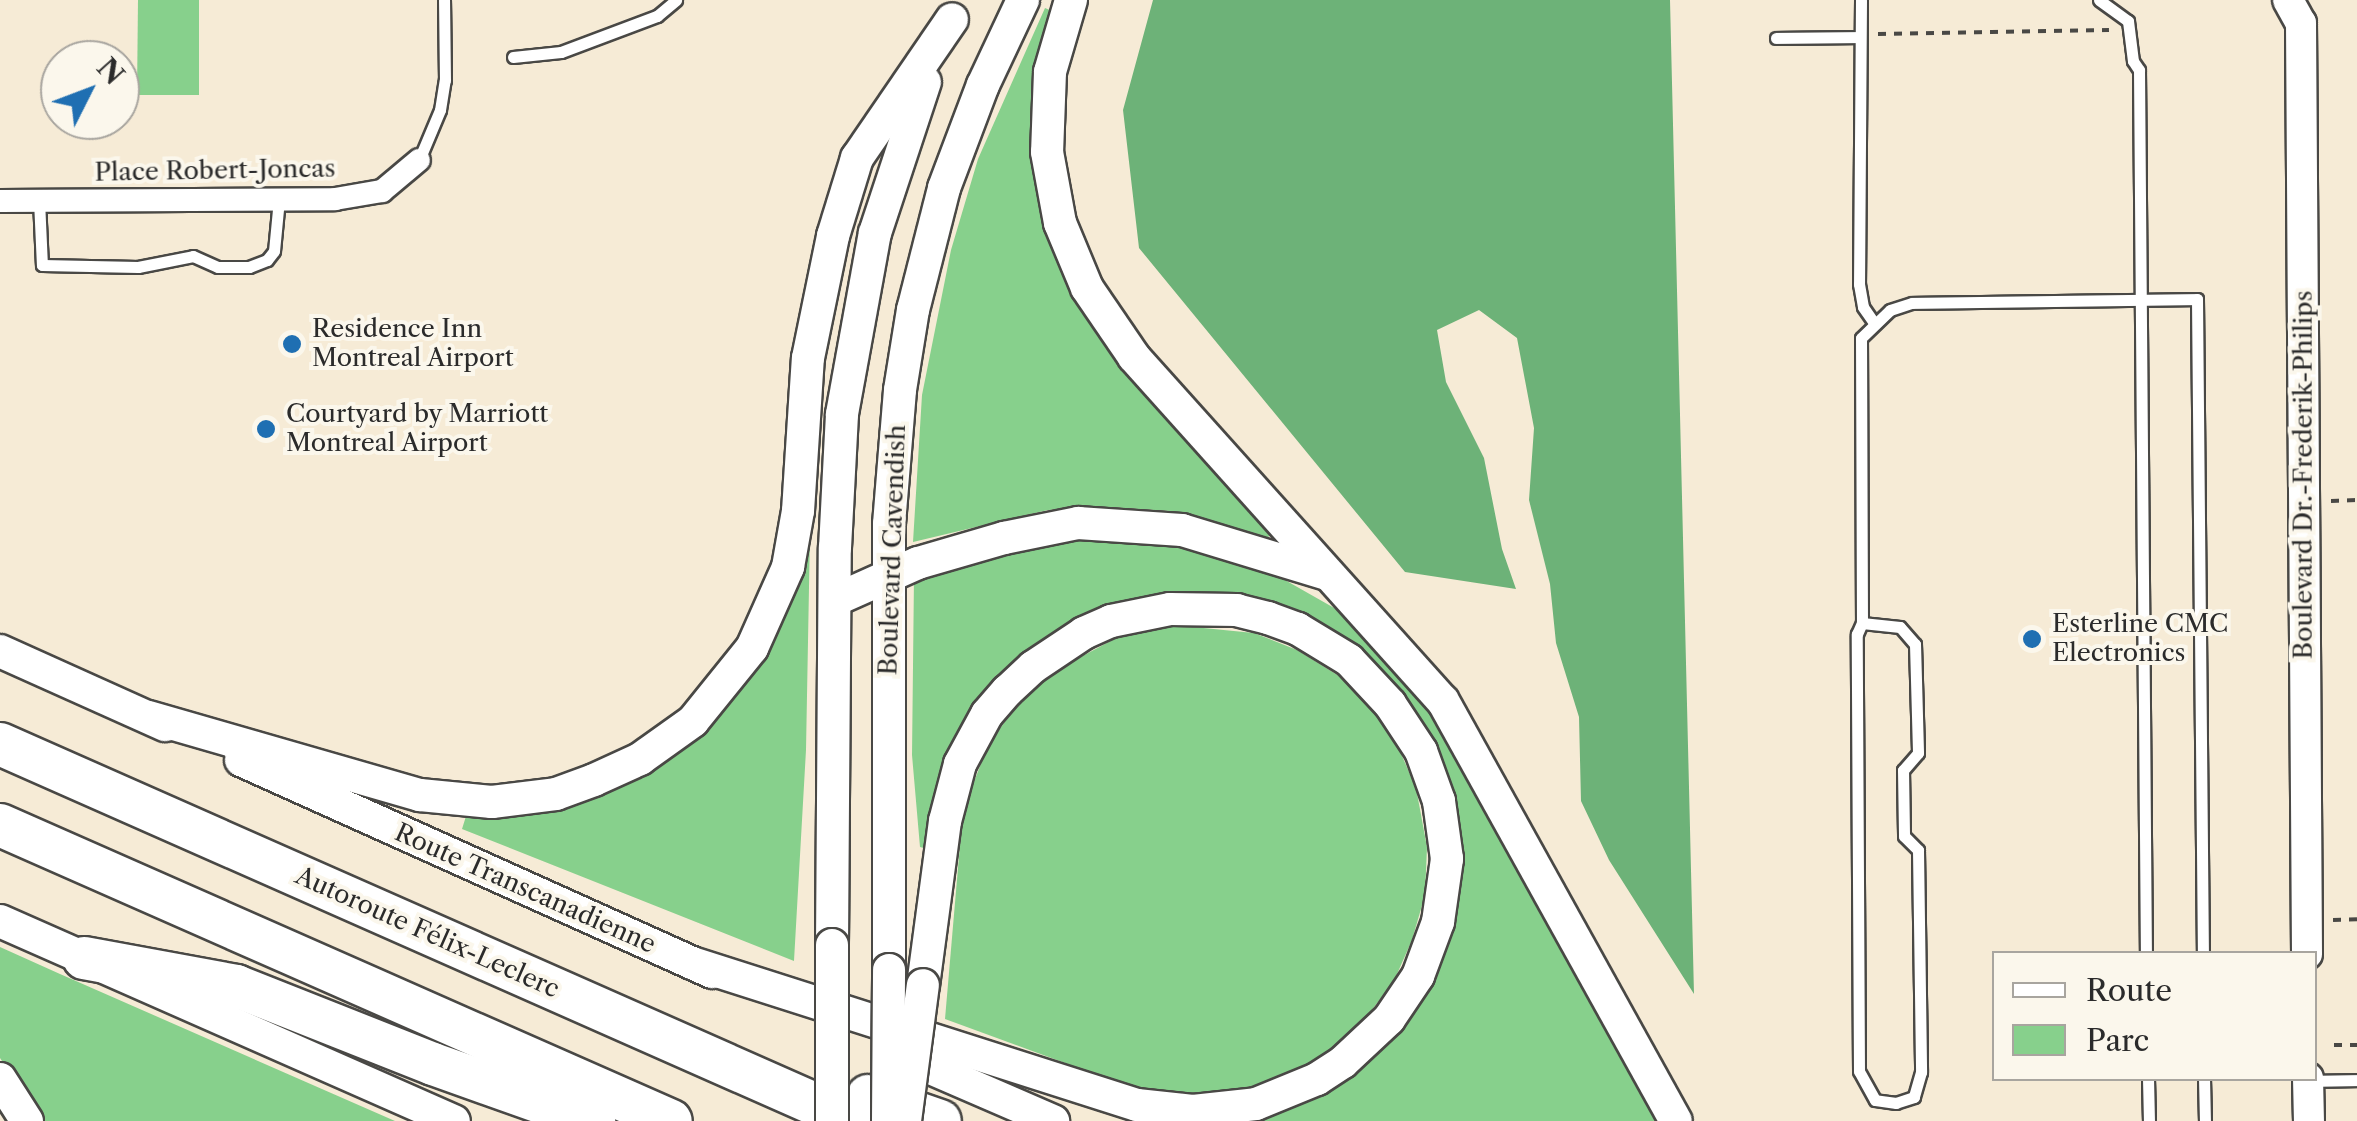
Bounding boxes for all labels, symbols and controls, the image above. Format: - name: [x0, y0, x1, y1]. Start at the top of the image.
- north arrow: [40, 40, 140, 140]
- text: N: [90, 51, 132, 92]
- street label: Place Robert-Joncas: [94, 154, 336, 188]
- street label: Boulevard Dr.-Frederik-Philips: [2289, 291, 2319, 659]
- place label: Residence Inn Montreal Airport: [312, 315, 515, 374]
- marker: Residence Inn Montreal Airport: [281, 333, 303, 355]
- place label: Courtyard by Marriott Montreal Airport: [286, 400, 549, 459]
- marker: Courtyard by Marriott Montreal Airport: [255, 418, 277, 440]
- street label: Boulevard Cavendish: [874, 424, 912, 676]
- place label: Esterline CMC Electronics: [2052, 610, 2228, 669]
- marker: Esterline CMC Electronics: [2021, 628, 2043, 650]
- street label: Route Transcanadienne: [390, 818, 660, 960]
- street label: Autoroute Félix-Leclerc: [290, 861, 564, 1005]
- legend: [1992, 951, 2317, 1081]
- text: Route: [2086, 972, 2172, 1009]
- text: Parc: [2086, 1022, 2149, 1059]

